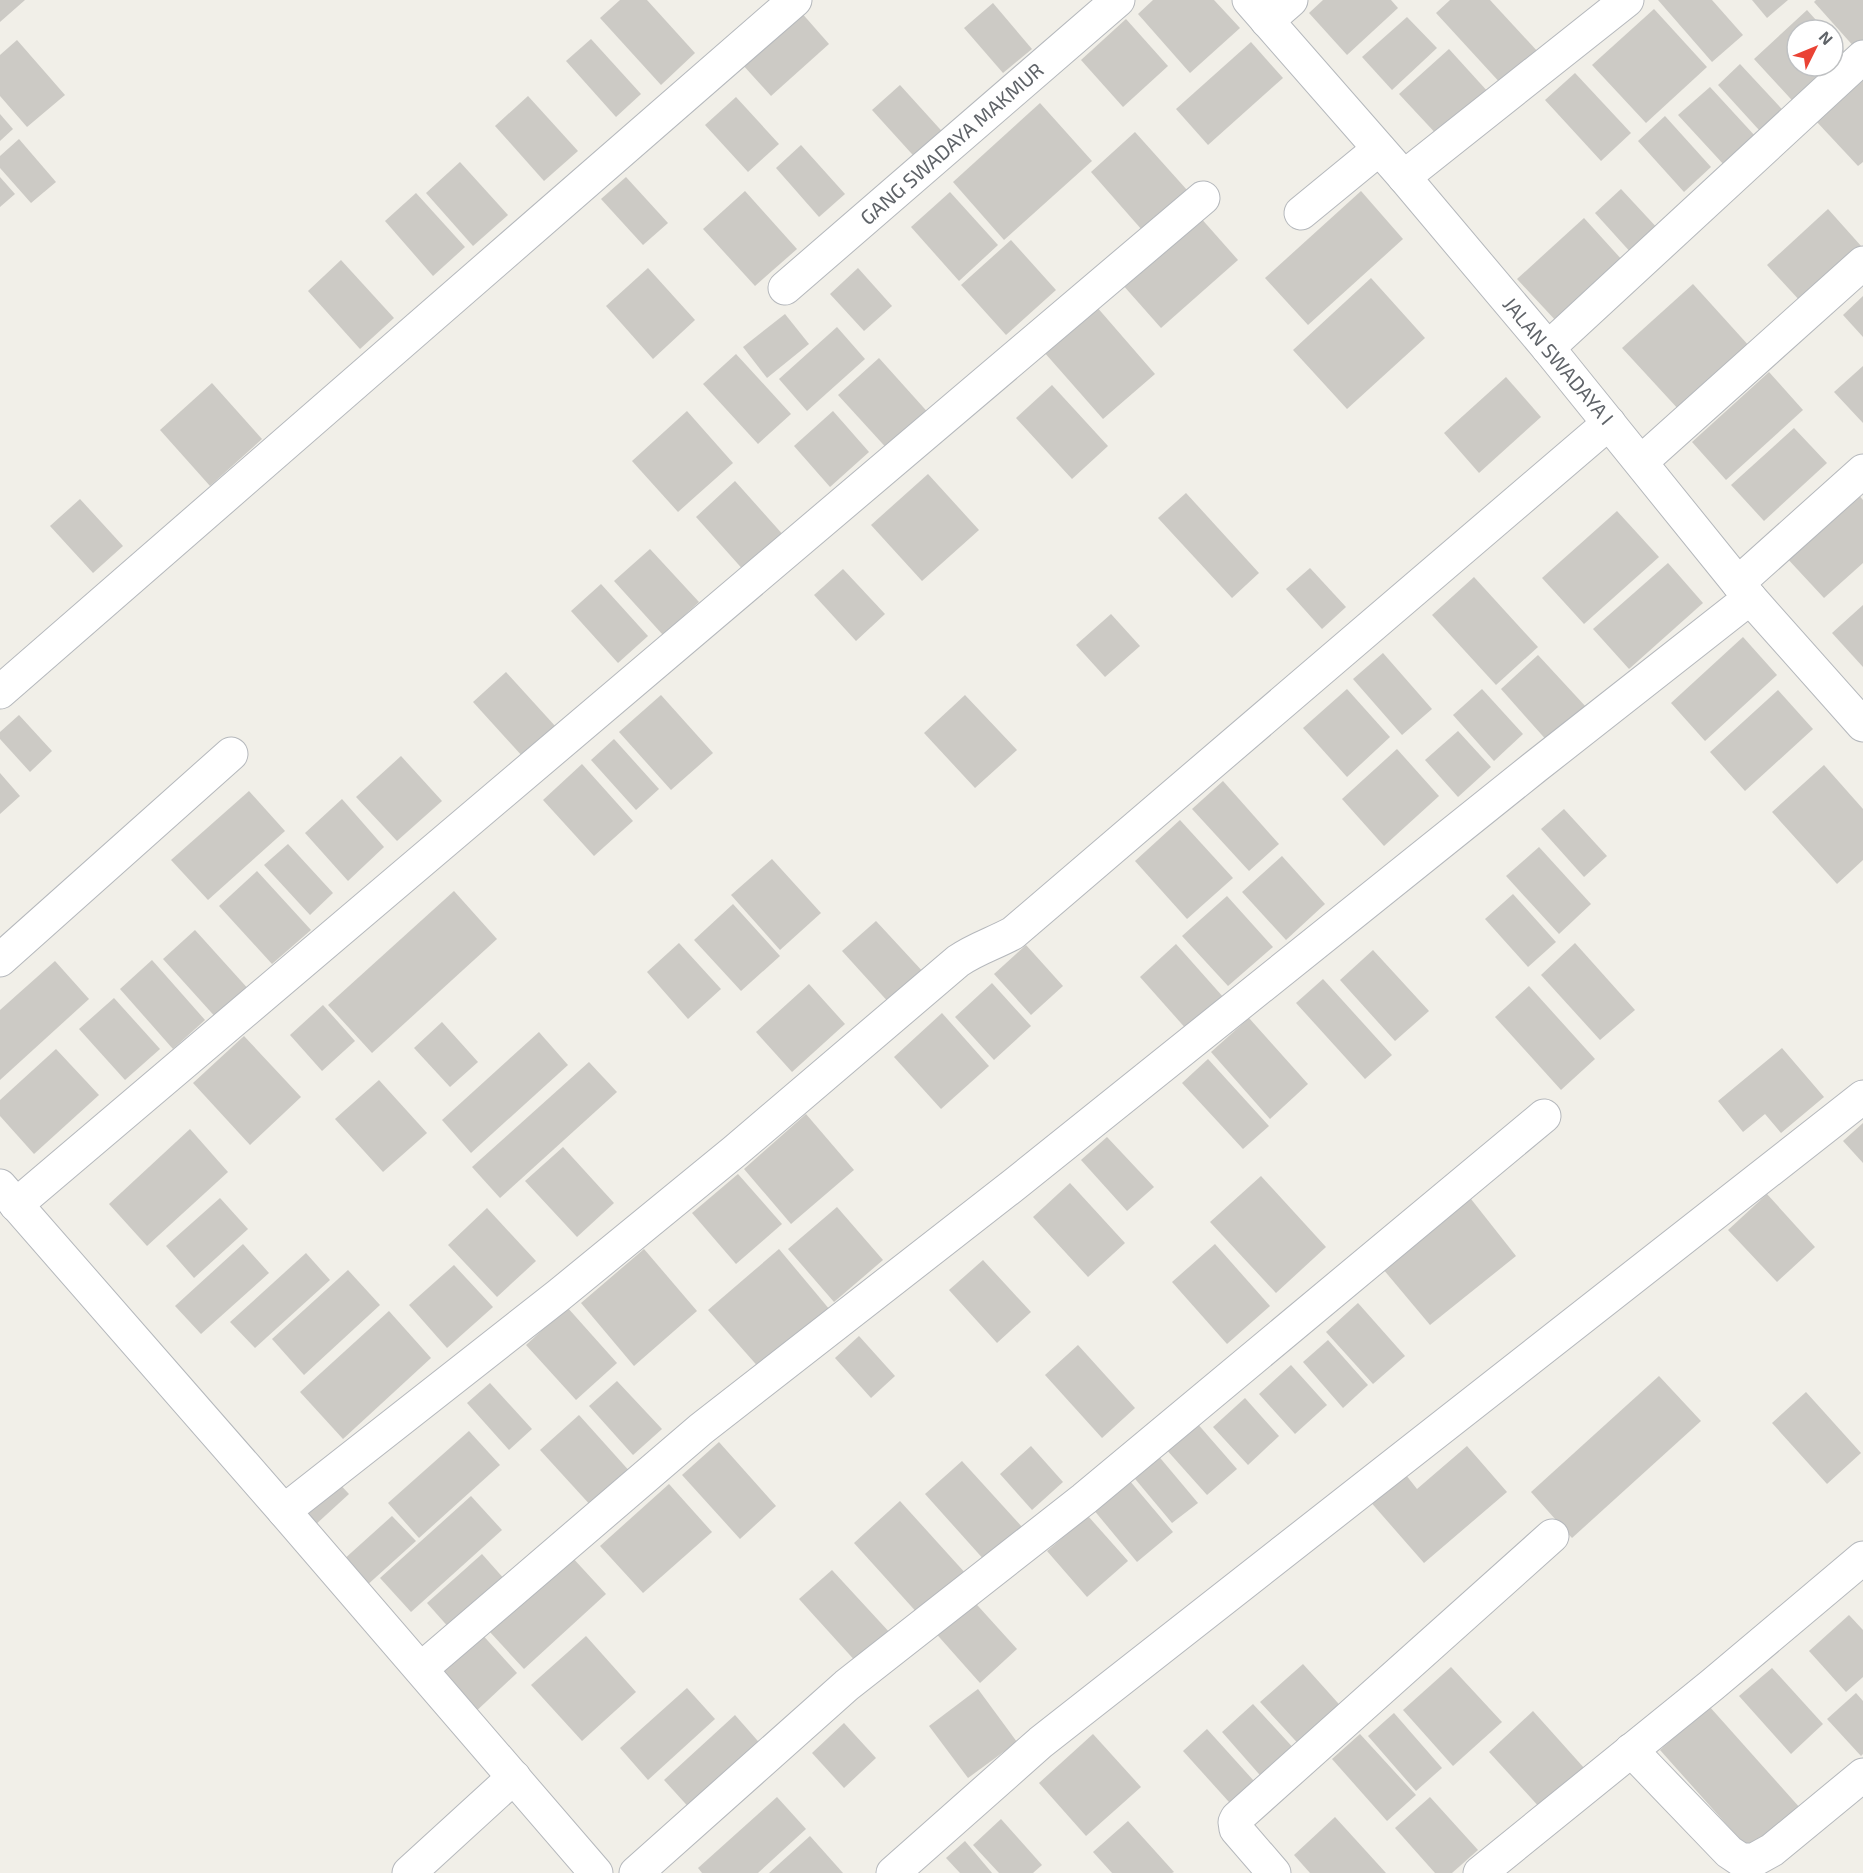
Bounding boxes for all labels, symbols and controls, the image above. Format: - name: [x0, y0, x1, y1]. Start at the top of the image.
- north arrow: [1785, 18, 1845, 78]
- text: N: [1815, 27, 1837, 48]
- street label: GANG SWADAYA MAKMUR: [855, 57, 1048, 229]
- street label: JALAN SWADAYA I: [1498, 292, 1619, 429]

